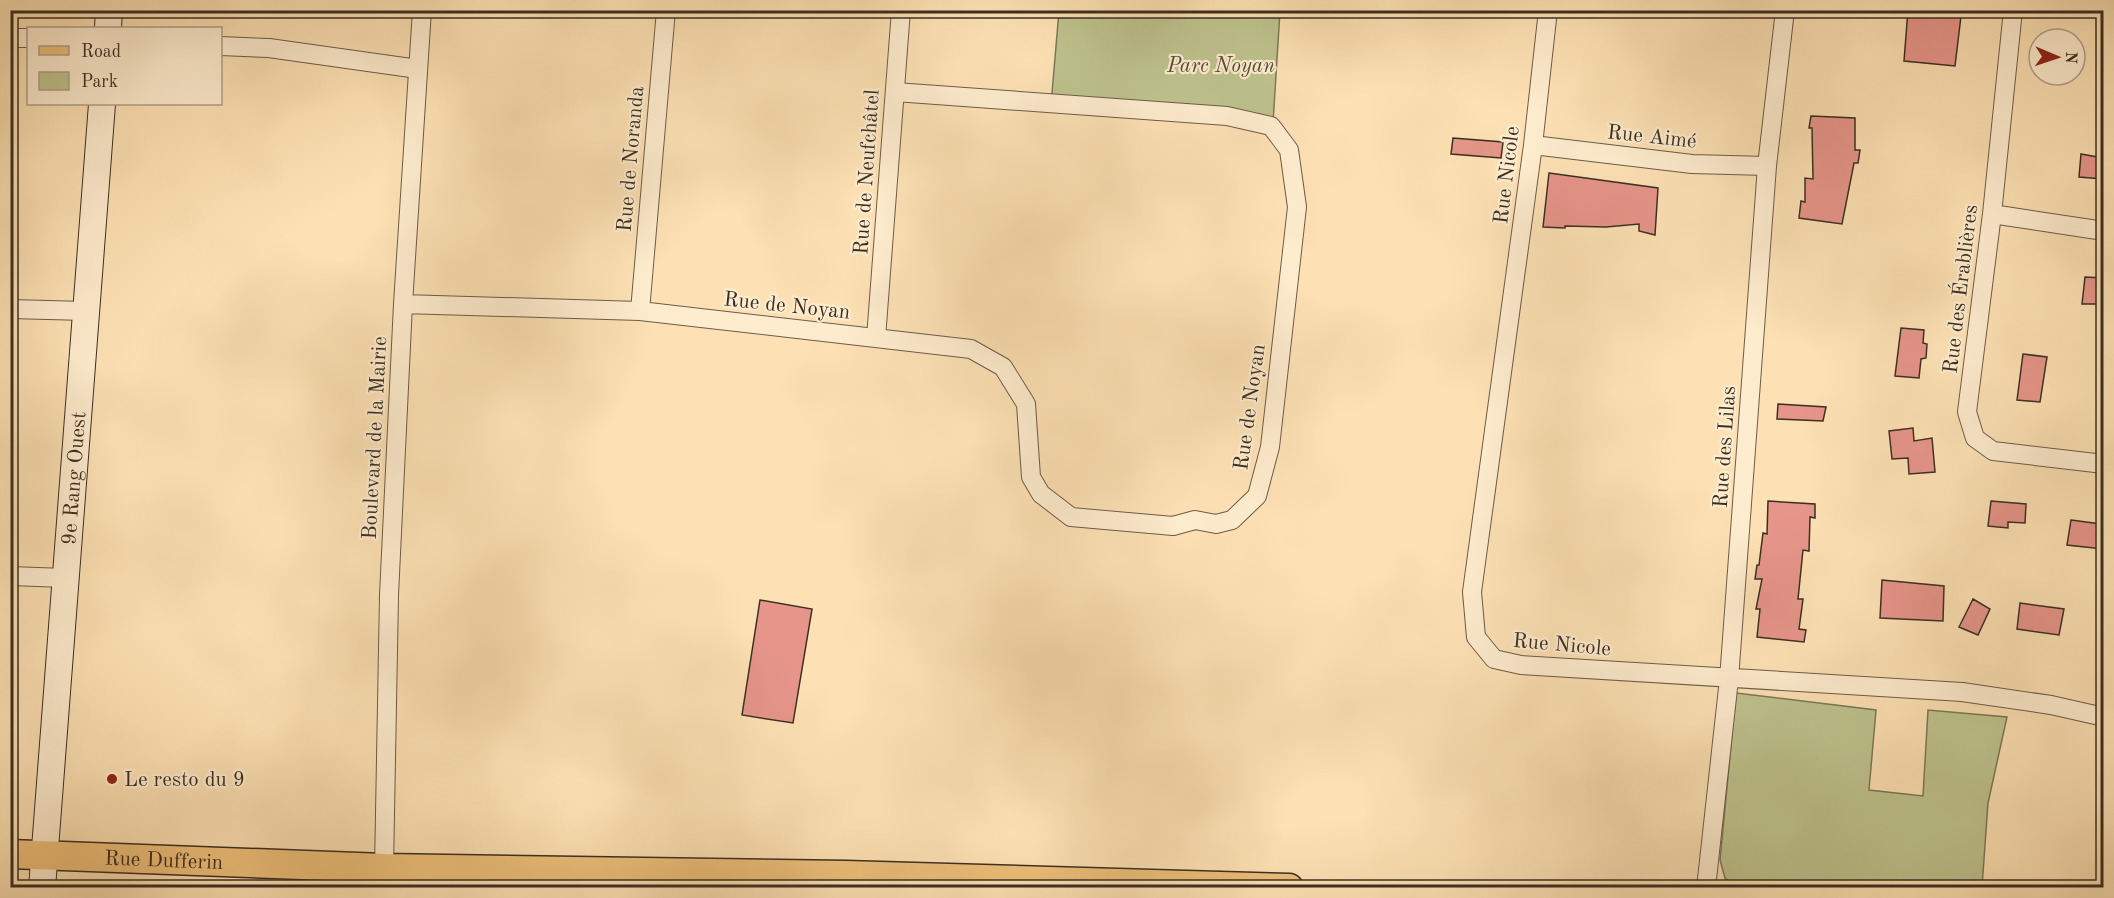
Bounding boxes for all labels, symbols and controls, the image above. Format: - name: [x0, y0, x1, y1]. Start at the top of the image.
- legend: [27, 27, 222, 105]
- north arrow: [2027, 27, 2087, 87]
- text: Road: [81, 43, 121, 61]
- text: N: [2062, 51, 2078, 65]
- park label: Parc Noyan: [1166, 56, 1275, 77]
- text: Park: [81, 73, 118, 91]
- street label: Rue de Noranda: [615, 85, 648, 233]
- street label: Rue de Neufchâtel: [851, 88, 884, 256]
- street label: Rue Aimé: [1606, 122, 1698, 153]
- street label: Rue Nicole: [1491, 125, 1524, 225]
- street label: Rue des Érablières: [1937, 203, 1982, 375]
- street label: Rue de Noyan: [723, 289, 851, 324]
- street label: Boulevard de la Mairie: [360, 336, 391, 540]
- street label: Rue de Noyan: [1231, 343, 1270, 472]
- street label: Rue des Lilas: [1711, 385, 1740, 509]
- street label: 9e Rang Ouest: [59, 411, 90, 546]
- street label: Rue Nicole: [1512, 631, 1612, 660]
- place label: Le resto du 9: [124, 770, 245, 791]
- marker: Le resto du 9: [105, 772, 119, 786]
- street label: Rue Dufferin: [104, 849, 223, 874]

